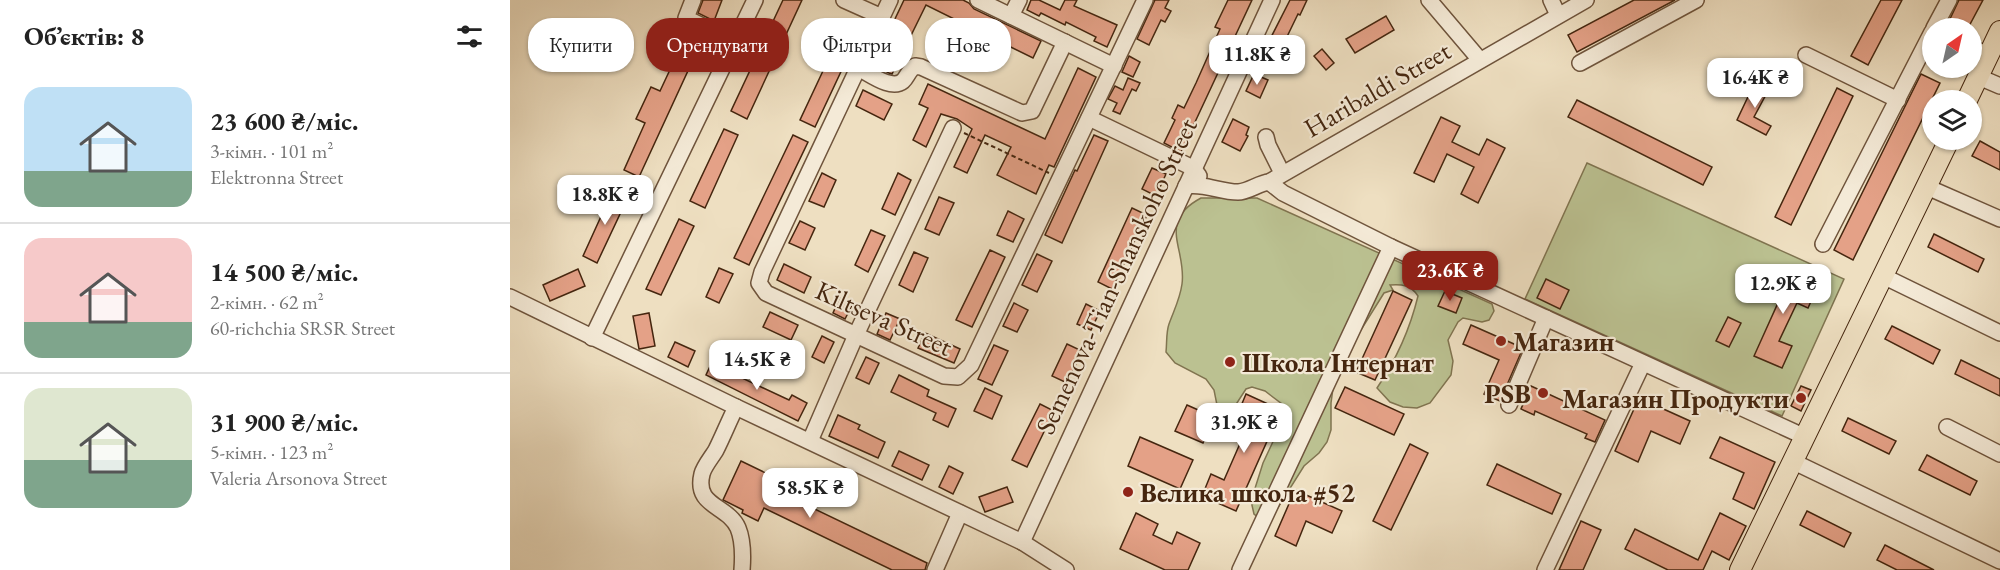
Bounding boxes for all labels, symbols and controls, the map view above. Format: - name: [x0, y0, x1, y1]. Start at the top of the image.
- chip: Купити: [528, 18, 634, 72]
- chip: Орендувати: [646, 18, 789, 72]
- chip: Фільтри: [801, 18, 913, 72]
- chip: Нове: [925, 18, 1011, 72]
- north arrow: [1922, 18, 1982, 78]
- map controls: [1922, 18, 1982, 150]
- text: Об’єктів: 8: [24, 19, 144, 53]
- icon: filters: [453, 20, 486, 53]
- street label: Haribaldi Street: [1297, 33, 1457, 145]
- pin: 11.8K ₴: [1202, 35, 1312, 86]
- text: 11.8K ₴: [1223, 41, 1291, 67]
- pin: 16.4K ₴: [1700, 58, 1810, 109]
- text: 16.4K ₴: [1721, 64, 1789, 90]
- button: layers: [1922, 90, 1982, 150]
- text: 23 600 ₴/міс.: [210, 104, 358, 138]
- icon: home: [72, 111, 144, 183]
- street label: Semenova-Tian-Shanskoho Street: [1027, 112, 1205, 440]
- text: 3-кімн. · 101 m²: [210, 138, 333, 164]
- text: Elektronna Street: [210, 164, 343, 190]
- pin: 18.8K ₴: [550, 175, 660, 226]
- text: 18.8K ₴: [571, 181, 639, 207]
- pin: 23.6K ₴: [1395, 251, 1505, 302]
- text: 14 500 ₴/міс.: [210, 255, 358, 289]
- text: 23.6K ₴: [1416, 257, 1484, 283]
- icon: home: [72, 262, 144, 334]
- pin: 12.9K ₴: [1728, 264, 1838, 315]
- text: 12.9K ₴: [1749, 270, 1817, 296]
- street label: Kiltseva Street: [810, 272, 958, 364]
- text: 2-кімн. · 62 m²: [210, 289, 324, 315]
- text: 60-richchia SRSR Street: [210, 315, 395, 341]
- place label: Магазин: [1513, 324, 1615, 359]
- marker: Магазин: [1494, 334, 1508, 348]
- pin: 14.5K ₴: [702, 340, 812, 391]
- place label: Школа Інтернат: [1242, 345, 1434, 380]
- text: 14.5K ₴: [723, 346, 791, 372]
- marker: Школа Інтернат: [1223, 355, 1237, 369]
- place label: PSB: [1484, 376, 1531, 411]
- place label: Магазин Продукти: [1562, 381, 1789, 416]
- marker: PSB: [1536, 386, 1550, 400]
- marker: Магазин Продукти: [1794, 391, 1808, 405]
- pin: 31.9K ₴: [1189, 403, 1299, 454]
- text: 31 900 ₴/міс.: [210, 405, 358, 439]
- text: 31.9K ₴: [1210, 409, 1278, 435]
- icon: home: [72, 412, 144, 484]
- text: 5-кімн. · 123 m²: [210, 439, 333, 465]
- text: Valeria Arsonova Street: [210, 465, 387, 491]
- pin: 58.5K ₴: [755, 468, 865, 519]
- text: 58.5K ₴: [776, 474, 844, 500]
- place label: Велика школа #52: [1140, 475, 1355, 510]
- marker: Велика школа #52: [1121, 485, 1135, 499]

